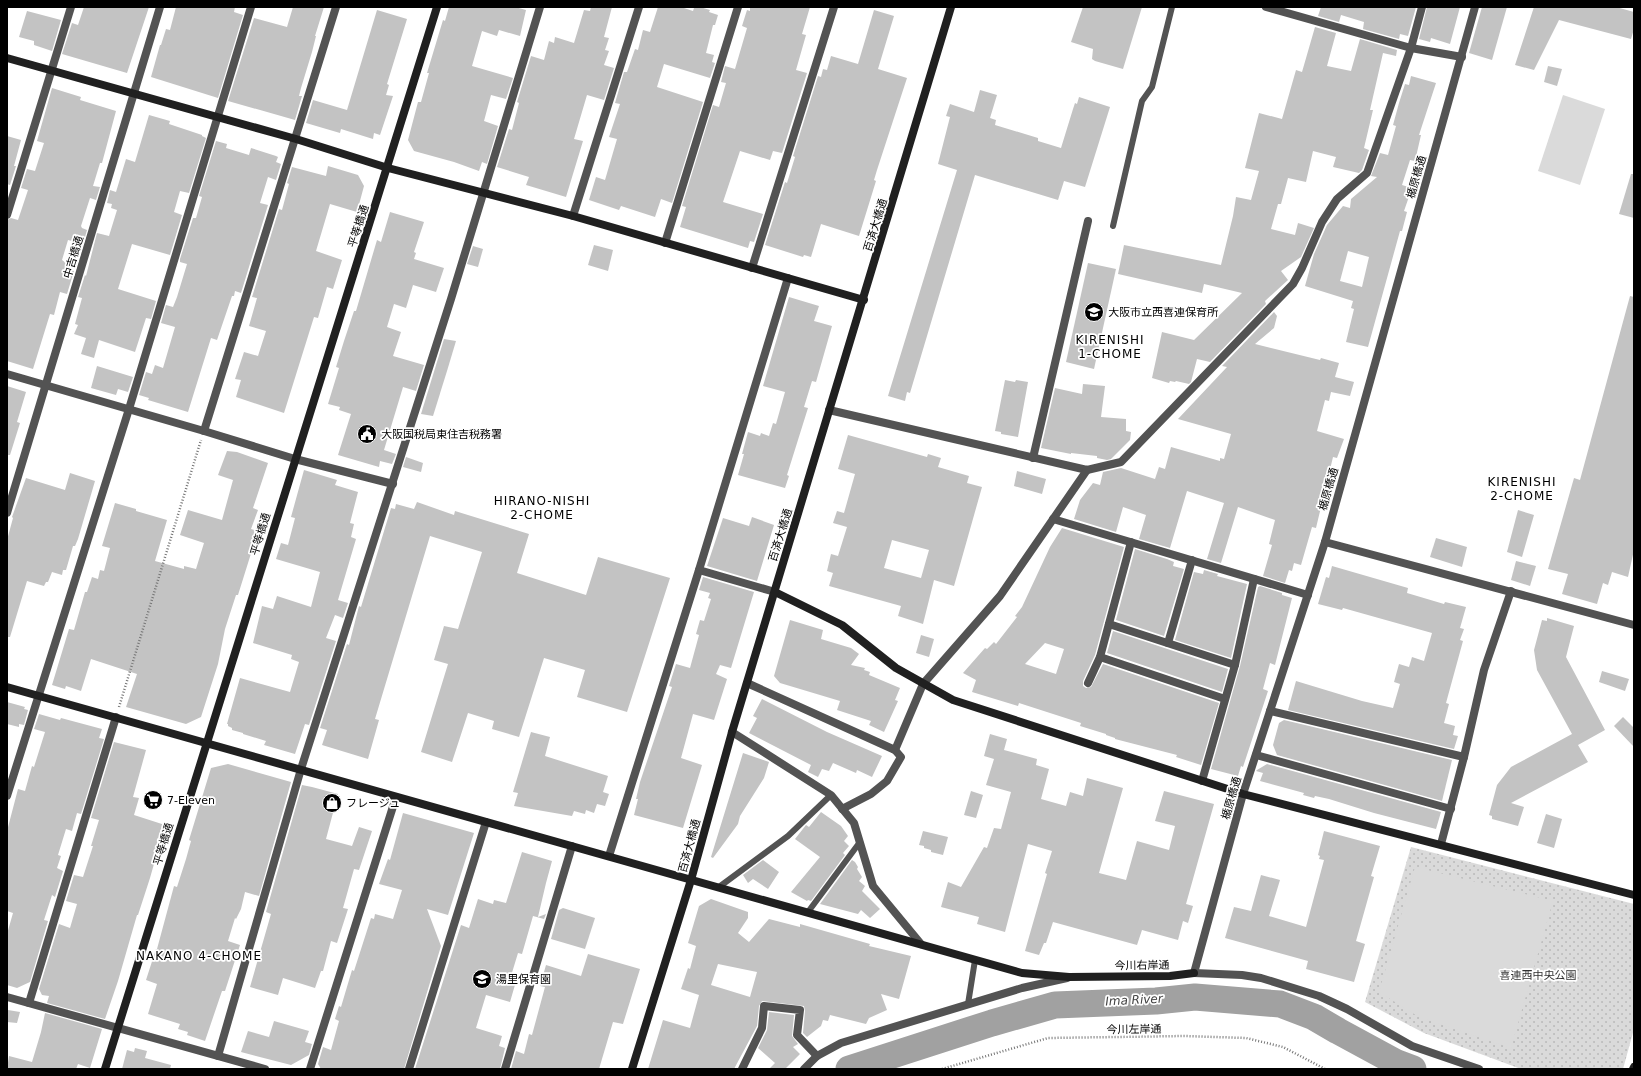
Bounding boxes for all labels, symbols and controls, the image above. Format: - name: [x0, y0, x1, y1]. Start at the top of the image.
- street label: 楯原橋通: [1404, 154, 1429, 200]
- street label: 百済大橋通: [861, 197, 890, 253]
- street label: 平等橋通: [345, 203, 371, 249]
- street label: 中吉橋通: [61, 234, 86, 280]
- school or university icon: 大阪市立西喜連保育所: [1083, 301, 1105, 323]
- place label: 大阪市立西喜連保育所: [1108, 306, 1219, 319]
- district label: KIRENISHI 1-CHOME: [1075, 333, 1145, 361]
- public building icon: 大阪国税局東住吉税務署: [356, 423, 378, 445]
- place label: 大阪国税局東住吉税務署: [381, 428, 502, 441]
- street label: 楯原橋通: [1316, 466, 1341, 512]
- district label: KIRENISHI 2-CHOME: [1487, 475, 1557, 503]
- district label: HIRANO-NISHI 2-CHOME: [494, 494, 590, 522]
- street label: 百済大橋通: [766, 507, 795, 563]
- street label: 平等橋通: [248, 511, 273, 557]
- street label: 楯原橋通: [1219, 775, 1244, 821]
- supermarket icon: 7-Eleven: [142, 789, 164, 811]
- shop icon: フレージュ: [321, 792, 343, 814]
- place label: 7-Eleven: [167, 794, 215, 807]
- place label: フレージュ: [346, 797, 400, 810]
- street label: 百済大橋通: [676, 818, 703, 874]
- street label: 平等橋通: [151, 821, 176, 867]
- district label: NAKANO 4-CHOME: [136, 949, 262, 963]
- street label: 今川右岸通: [1114, 959, 1170, 972]
- school or university icon: 湯里保育園: [471, 968, 493, 990]
- park label: 喜連西中央公園: [1500, 969, 1577, 982]
- place label: 湯里保育園: [496, 973, 551, 986]
- water label: Ima River: [1105, 991, 1164, 1008]
- street label: 今川左岸通: [1106, 1023, 1162, 1036]

